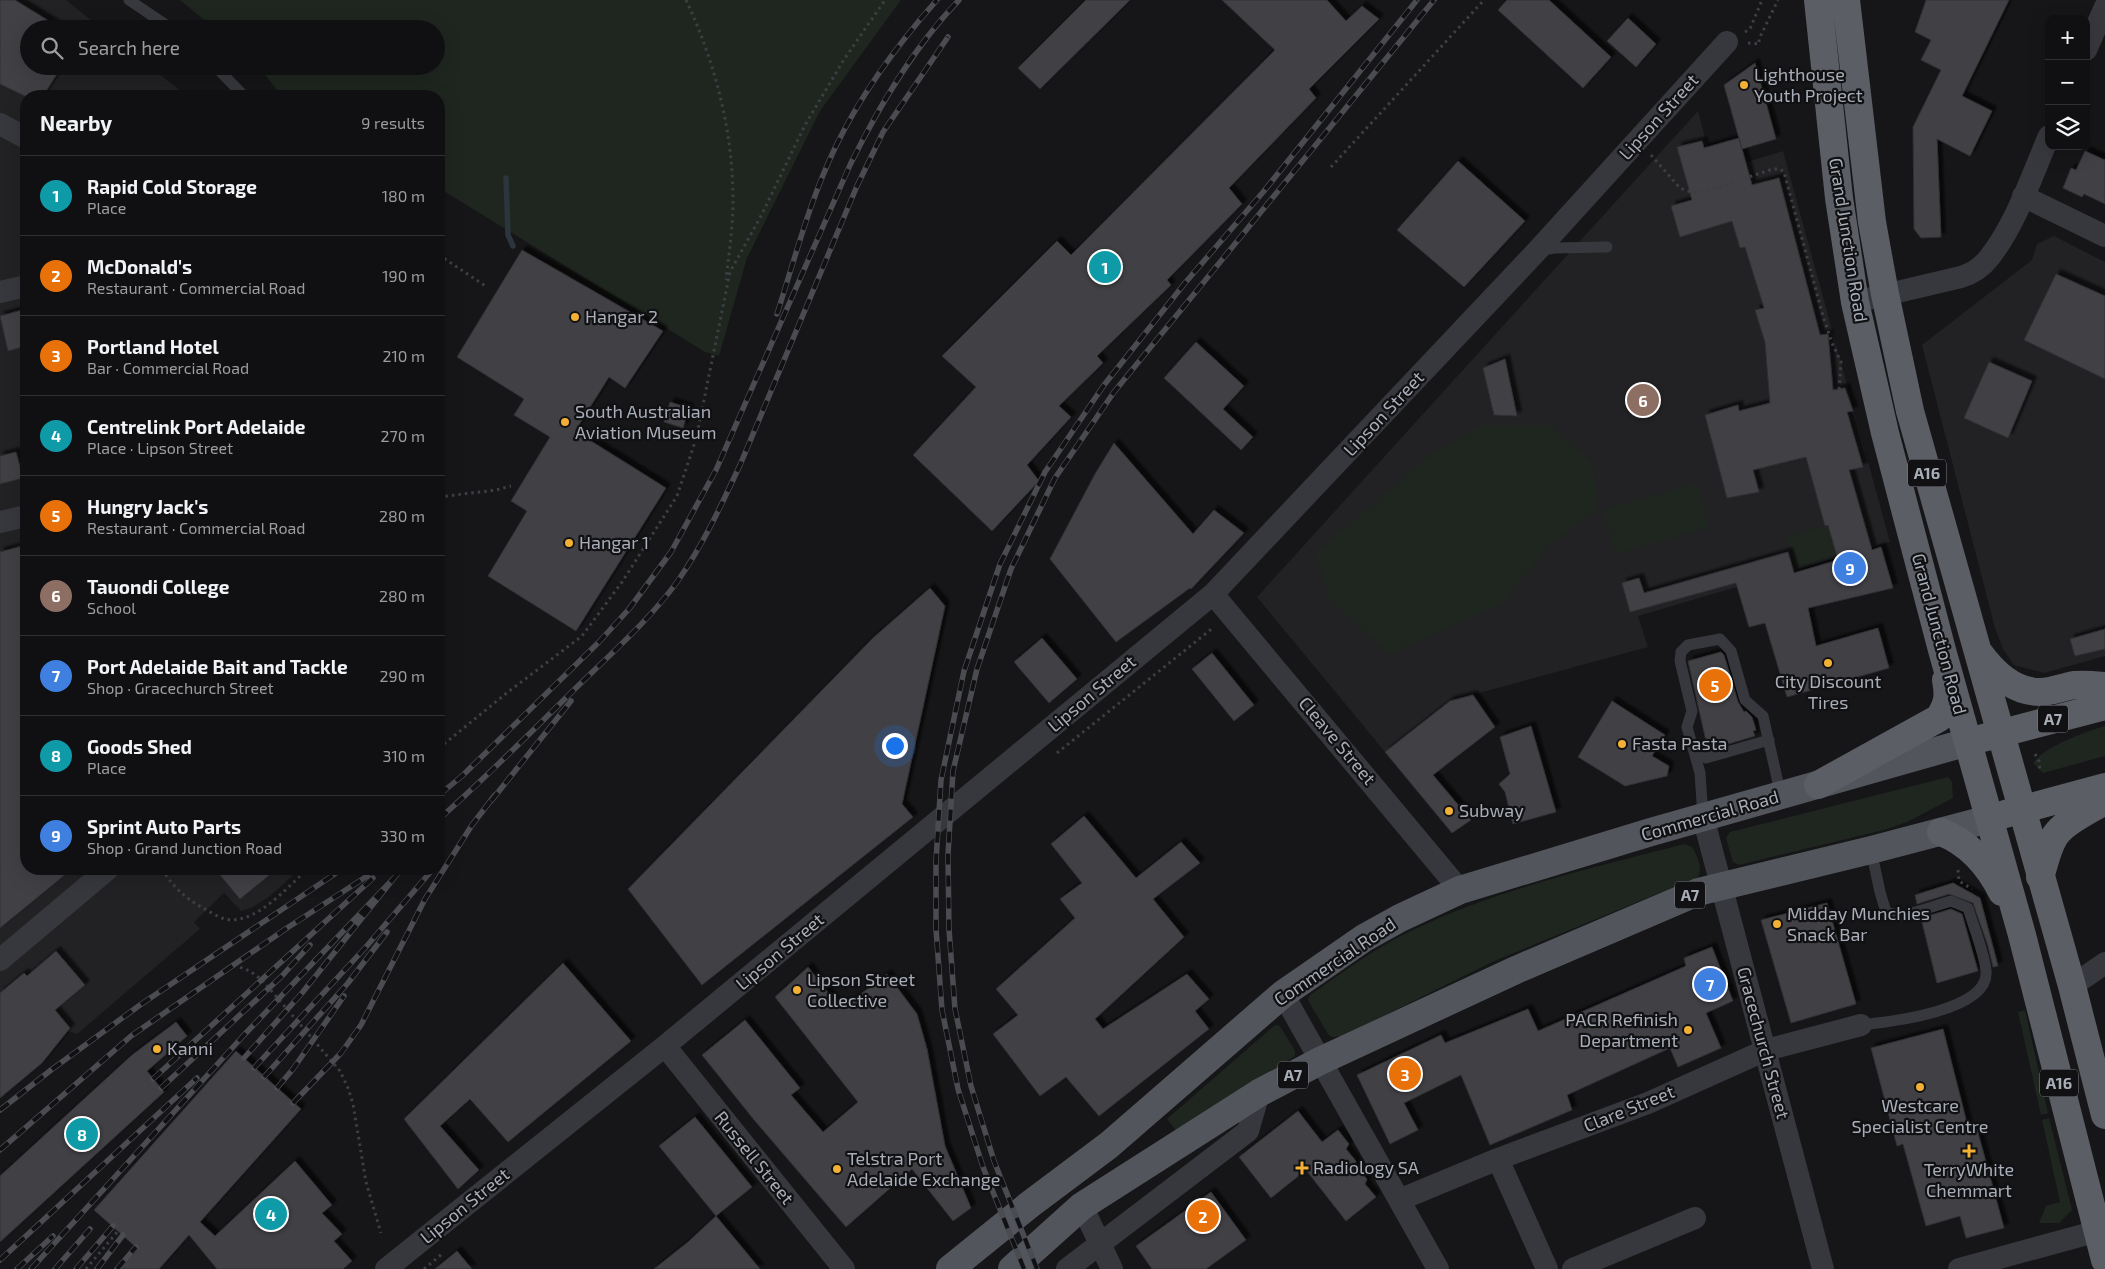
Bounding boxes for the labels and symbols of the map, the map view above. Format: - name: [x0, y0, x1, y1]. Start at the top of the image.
- place label: Lighthouse Youth Project: [1754, 63, 1863, 106]
- street label: Lipson Street: [1614, 69, 1703, 164]
- marker: Lighthouse Youth Project: [1738, 79, 1750, 91]
- street label: Grand Junction Road: [1825, 156, 1873, 324]
- pin: 1: [1089, 248, 1121, 286]
- place label: Hangar 2: [585, 305, 658, 327]
- marker: Hangar 2: [569, 311, 581, 323]
- street label: Lipson Street: [1338, 366, 1428, 460]
- pin: 6: [1627, 381, 1659, 419]
- place label: South Australian Aviation Museum: [575, 400, 717, 443]
- marker: South Australian Aviation Museum: [559, 416, 571, 428]
- road number: A16: [1908, 459, 1946, 486]
- place label: Hangar 1: [579, 531, 649, 553]
- marker: Hangar 1: [563, 537, 575, 549]
- pin: 9: [1834, 549, 1866, 587]
- street label: Grand Junction Road: [1908, 551, 1972, 717]
- street label: Lipson Street: [1043, 650, 1140, 736]
- marker: City Discount Tires: [1822, 657, 1834, 669]
- pin: 5: [1699, 666, 1731, 704]
- place label: City Discount Tires: [1775, 670, 1882, 713]
- street label: Cleave Street: [1295, 692, 1381, 789]
- road number: A7: [2038, 706, 2068, 732]
- place label: Fasta Pasta: [1632, 732, 1727, 754]
- your location: [882, 733, 908, 759]
- marker: Fasta Pasta: [1616, 738, 1628, 750]
- street label: Commercial Road: [1638, 785, 1781, 845]
- place label: Subway: [1459, 799, 1524, 821]
- marker: Subway: [1443, 805, 1455, 817]
- road number: A7: [1675, 882, 1705, 908]
- place label: Midday Munchies Snack Bar: [1787, 902, 1930, 945]
- street label: Lipson Street: [731, 908, 828, 994]
- street label: Commercial Road: [1269, 912, 1400, 1010]
- marker: Midday Munchies Snack Bar: [1771, 918, 1783, 930]
- street label: Gracechurch Street: [1733, 964, 1795, 1121]
- pin: 7: [1694, 965, 1726, 1003]
- place label: Lipson Street Collective: [807, 968, 915, 1011]
- marker: Lipson Street Collective: [791, 984, 803, 996]
- place label: PACR Refinish Department: [1565, 1008, 1678, 1051]
- marker: PACR Refinish Department: [1682, 1024, 1694, 1036]
- place label: Kanni: [167, 1037, 213, 1059]
- marker: Kanni: [151, 1043, 163, 1055]
- pin: 3: [1389, 1055, 1421, 1093]
- road number: A7: [1278, 1062, 1308, 1088]
- road number: A16: [2040, 1070, 2078, 1096]
- street label: Clare Street: [1580, 1080, 1677, 1136]
- marker: Westcare Specialist Centre: [1914, 1081, 1926, 1093]
- place label: Westcare Specialist Centre: [1851, 1094, 1989, 1137]
- street label: Russell Street: [710, 1106, 799, 1209]
- pin: 8: [66, 1115, 98, 1153]
- marker: TerryWhite Chemmart: [1963, 1145, 1975, 1157]
- place label: Telstra Port Adelaide Exchange: [847, 1147, 1001, 1190]
- place label: Radiology SA: [1313, 1156, 1420, 1178]
- place label: TerryWhite Chemmart: [1924, 1158, 2014, 1201]
- marker: Radiology SA: [1295, 1161, 1309, 1175]
- street label: Lipson Street: [415, 1163, 513, 1248]
- marker: Telstra Port Adelaide Exchange: [831, 1163, 843, 1175]
- pin: 4: [255, 1195, 287, 1233]
- pin: 2: [1187, 1197, 1219, 1235]

